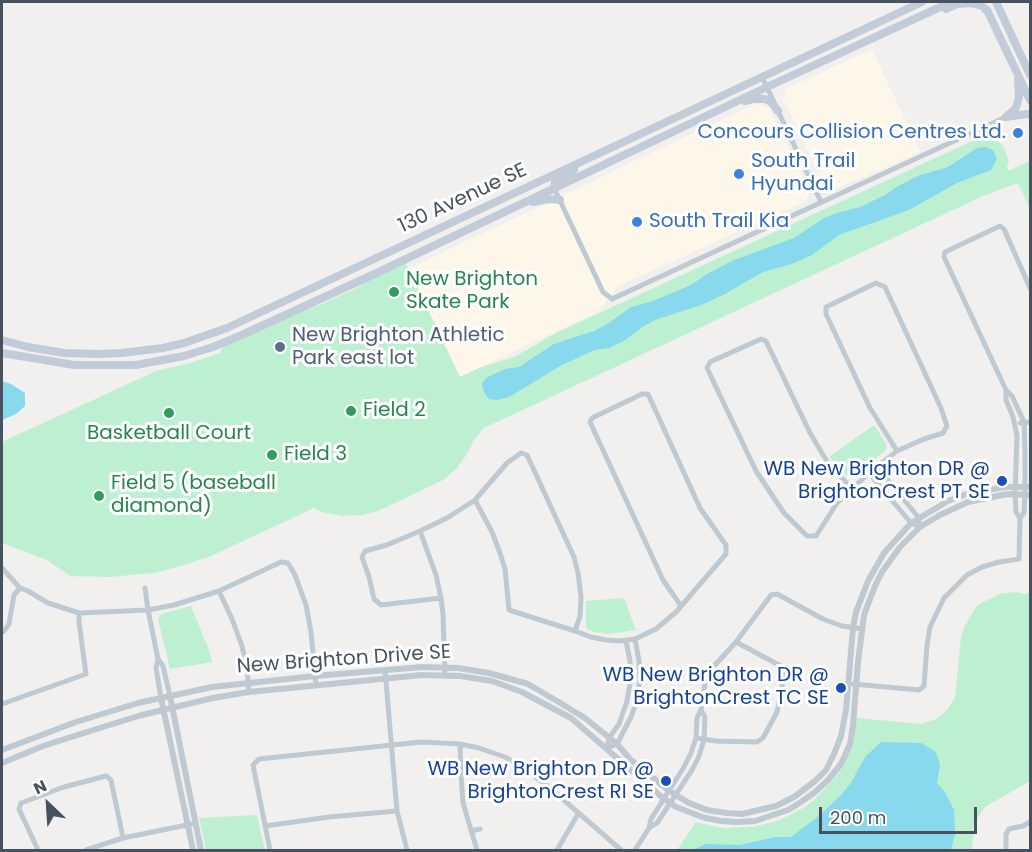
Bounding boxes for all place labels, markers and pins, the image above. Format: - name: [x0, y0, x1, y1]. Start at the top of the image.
- place label: Concours Collision Centres Ltd.: [697, 121, 1006, 145]
- marker: Concours Collision Centres Ltd.: [1011, 126, 1025, 140]
- place label: South Trail Hyundai: [751, 150, 855, 197]
- marker: South Trail Hyundai: [732, 167, 746, 181]
- place label: South Trail Kia: [649, 210, 789, 234]
- marker: South Trail Kia: [630, 215, 644, 229]
- place label: New Brighton Skate Park: [406, 268, 538, 315]
- marker: New Brighton Skate Park: [387, 285, 401, 299]
- place label: New Brighton Athletic Park east lot: [292, 324, 505, 371]
- marker: New Brighton Athletic Park east lot: [273, 340, 287, 354]
- place label: Field 2: [363, 399, 426, 423]
- marker: Field 2: [344, 404, 358, 418]
- marker: Basketball Court: [162, 406, 176, 420]
- place label: Basketball Court: [87, 422, 251, 446]
- place label: Field 3: [284, 443, 347, 467]
- marker: Field 3: [265, 448, 279, 462]
- place label: WB New Brighton DR @ BrightonCrest PT SE: [764, 458, 990, 505]
- place label: Field 5 (baseball diamond): [111, 472, 276, 519]
- marker: WB New Brighton DR @ BrightonCrest PT SE: [995, 474, 1009, 488]
- marker: Field 5 (baseball diamond): [92, 489, 106, 503]
- place label: WB New Brighton DR @ BrightonCrest TC SE: [603, 664, 829, 711]
- marker: WB New Brighton DR @ BrightonCrest TC SE: [834, 681, 848, 695]
- place label: WB New Brighton DR @ BrightonCrest RI SE: [428, 758, 654, 805]
- marker: WB New Brighton DR @ BrightonCrest RI SE: [659, 774, 673, 788]

